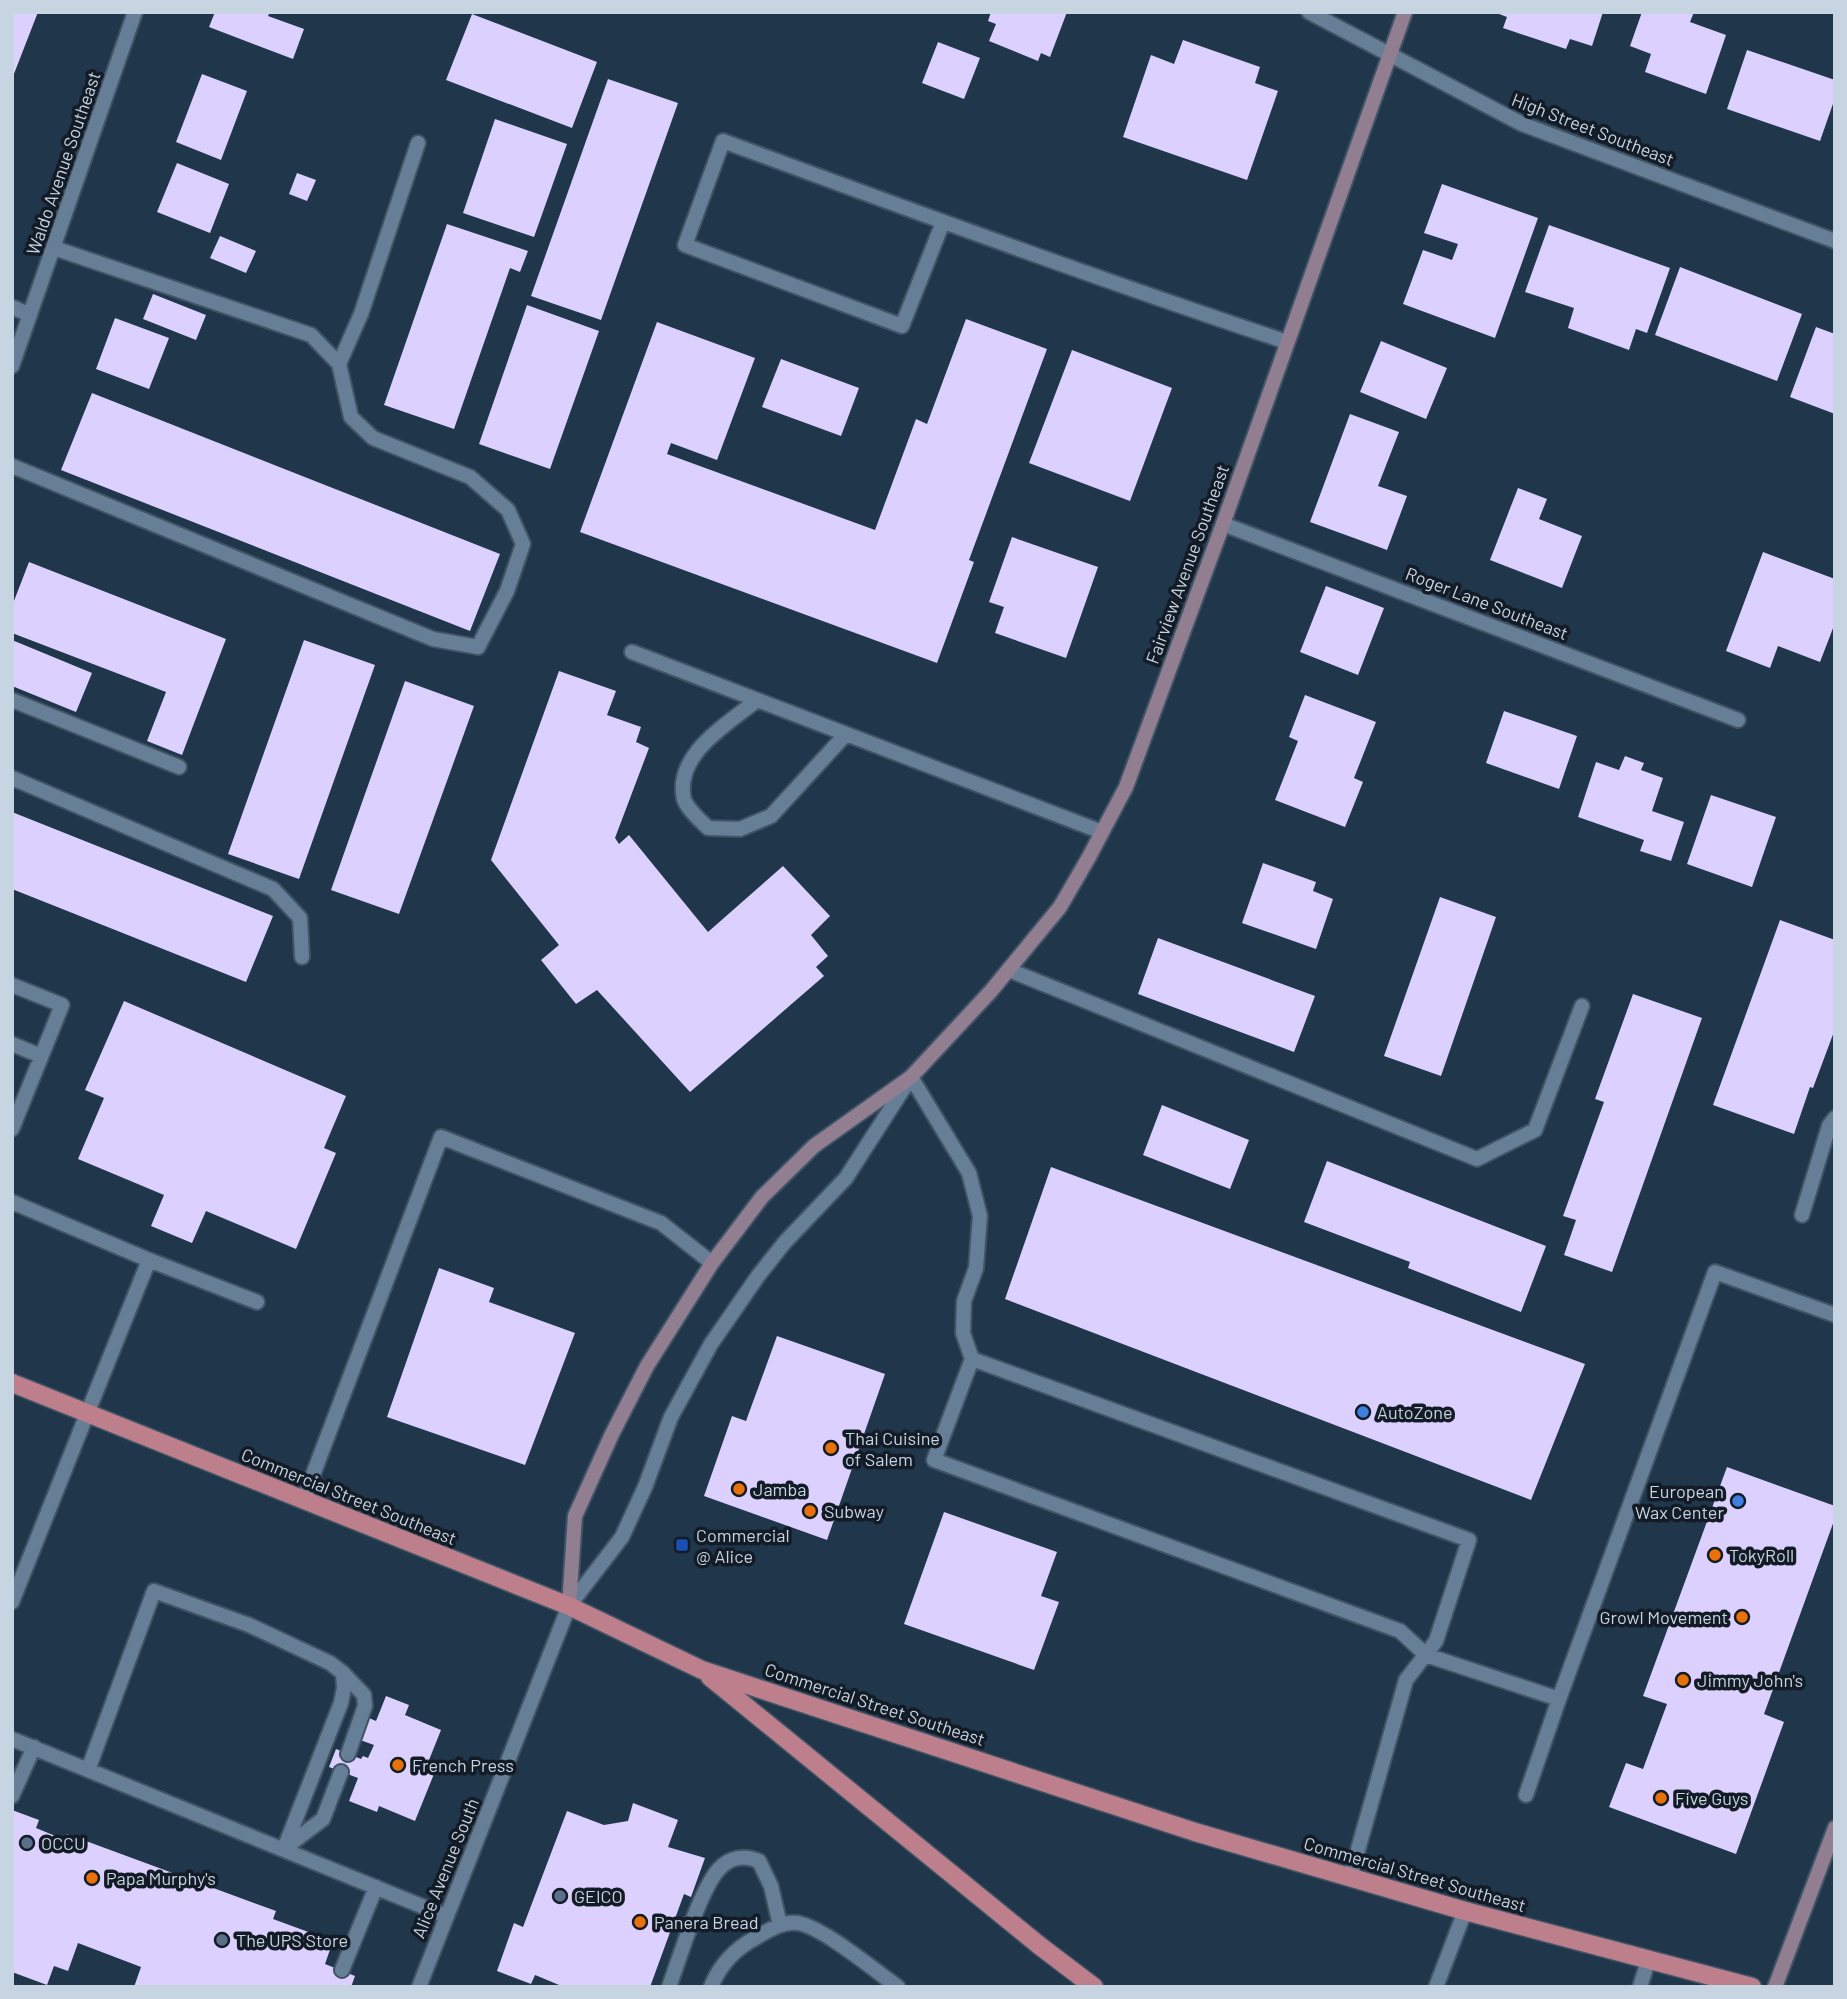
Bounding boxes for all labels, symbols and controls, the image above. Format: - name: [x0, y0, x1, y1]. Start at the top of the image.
- street label: Waldo Avenue Southeast: [21, 69, 105, 257]
- street label: High Street Southeast: [1509, 88, 1677, 170]
- street label: Fairview Avenue Southeast: [1141, 461, 1233, 667]
- street label: Roger Lane Southeast: [1403, 562, 1571, 644]
- place label: AutoZone: [1377, 1401, 1453, 1423]
- marker: AutoZone: [1355, 1404, 1371, 1420]
- place label: Thai Cuisine of Salem: [845, 1427, 940, 1470]
- marker: Thai Cuisine of Salem: [823, 1440, 839, 1456]
- street label: Commercial Street Southeast: [238, 1443, 460, 1549]
- place label: Jamba: [753, 1478, 806, 1500]
- place label: European Wax Center: [1635, 1480, 1724, 1523]
- marker: Jamba: [731, 1481, 747, 1497]
- marker: European Wax Center: [1730, 1493, 1746, 1509]
- place label: Subway: [824, 1500, 884, 1522]
- marker: Subway: [802, 1503, 818, 1519]
- place label: Commercial @ Alice: [696, 1524, 790, 1567]
- marker: Commercial @ Alice: [674, 1537, 690, 1553]
- place label: TokyRoll: [1729, 1544, 1794, 1566]
- marker: TokyRoll: [1707, 1547, 1723, 1563]
- place label: Growl Movement: [1600, 1606, 1728, 1628]
- marker: Growl Movement: [1734, 1609, 1750, 1625]
- street label: Commercial Street Southeast: [762, 1658, 988, 1750]
- place label: Jimmy John's: [1697, 1669, 1803, 1691]
- marker: Jimmy John's: [1675, 1672, 1691, 1688]
- place label: French Press: [412, 1754, 514, 1776]
- marker: French Press: [390, 1757, 406, 1773]
- place label: Five Guys: [1675, 1787, 1748, 1809]
- marker: Five Guys: [1653, 1790, 1669, 1806]
- street label: Alice Avenue South: [407, 1795, 483, 1941]
- place label: OCCU: [41, 1832, 86, 1854]
- street label: Commercial Street Southeast: [1301, 1832, 1529, 1916]
- marker: OCCU: [19, 1835, 35, 1851]
- place label: Papa Murphy's: [106, 1867, 216, 1889]
- marker: Papa Murphy's: [84, 1870, 100, 1886]
- place label: GEICO: [574, 1885, 623, 1907]
- marker: GEICO: [552, 1888, 568, 1904]
- place label: Panera Bread: [654, 1911, 759, 1933]
- marker: Panera Bread: [632, 1914, 648, 1930]
- place label: The UPS Store: [236, 1929, 348, 1951]
- marker: The UPS Store: [214, 1932, 230, 1948]

